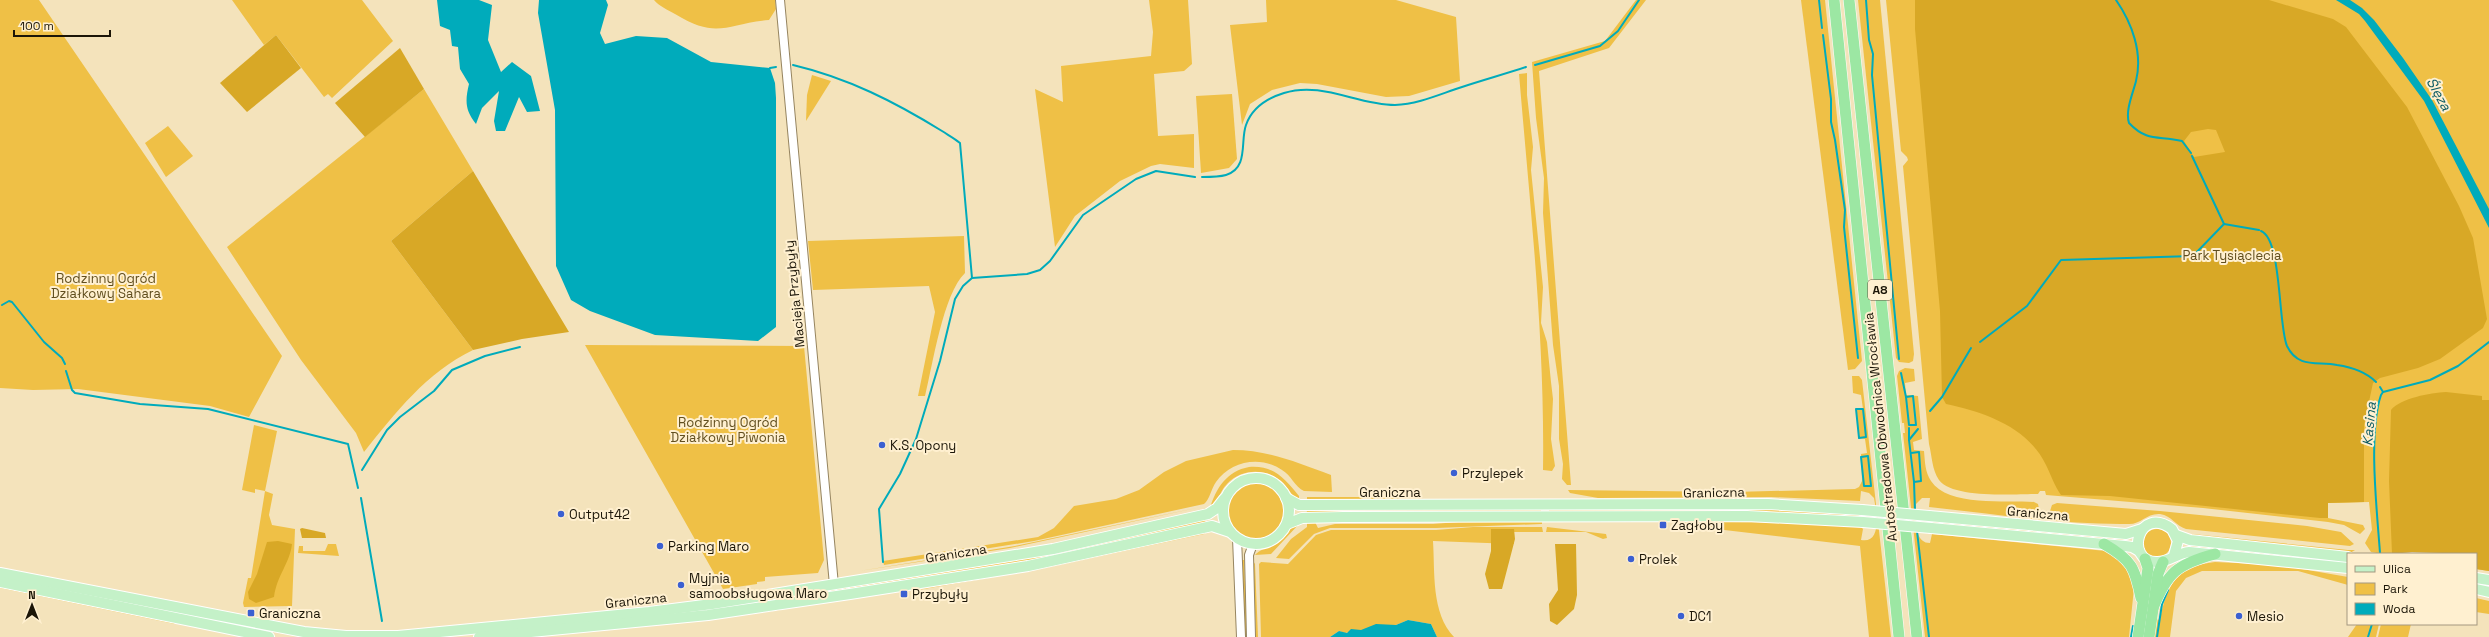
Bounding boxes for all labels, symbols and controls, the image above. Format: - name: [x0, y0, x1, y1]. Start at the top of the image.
- scale bar: [14, 12, 110, 38]
- text: 100 m: [20, 18, 54, 34]
- water label: Ślęza: [2423, 74, 2456, 115]
- street label: Macieja Przybyły: [780, 239, 809, 348]
- park label: Park Tysiąclecia: [2182, 247, 2282, 264]
- park label: Rodzinny Ogród Działkowy Sahara: [51, 270, 162, 302]
- road number: A8: [1868, 280, 1892, 300]
- street label: Autostradowa Obwodnica Wrocławia: [1860, 311, 1901, 542]
- water label: Kasina: [2358, 400, 2380, 447]
- park label: Rodzinny Ogród Działkowy Piwonia: [671, 414, 786, 446]
- place label: K.S. Opony: [890, 437, 956, 454]
- marker: K.S. Opony: [877, 440, 887, 450]
- place label: Przylepek: [1462, 465, 1523, 482]
- marker: Przylepek: [1449, 468, 1459, 478]
- street label: Graniczna: [1683, 483, 1745, 502]
- street label: Graniczna: [1359, 484, 1421, 501]
- street label: Graniczna: [2007, 502, 2070, 525]
- place label: Output42: [569, 506, 630, 523]
- marker: Output42: [556, 509, 566, 519]
- place label: Zagłoby: [1671, 517, 1723, 534]
- marker: Zagłoby: [1658, 520, 1668, 530]
- place label: Parking Maro: [668, 538, 749, 555]
- street label: Graniczna: [924, 540, 988, 567]
- marker: Parking Maro: [655, 541, 665, 551]
- place label: Prolek: [1639, 551, 1677, 568]
- legend: [2347, 553, 2477, 625]
- marker: Prolek: [1626, 554, 1636, 564]
- text: Ulica: [2383, 561, 2411, 577]
- place label: Myjnia samoobsługowa Maro: [689, 570, 827, 602]
- marker: Myjnia samoobsługowa Maro: [676, 580, 686, 590]
- text: Park: [2383, 581, 2408, 597]
- north arrow: [12, 585, 52, 625]
- place label: Przybyły: [912, 586, 969, 603]
- text: N: [28, 588, 36, 602]
- street label: Graniczna: [605, 589, 668, 612]
- marker: Przybyły: [899, 589, 909, 599]
- text: Woda: [2383, 601, 2415, 617]
- place label: Graniczna: [259, 605, 321, 622]
- marker: Graniczna: [246, 608, 256, 618]
- place label: DC1: [1689, 608, 1711, 625]
- place label: Mesio: [2247, 608, 2284, 625]
- marker: DC1: [1676, 611, 1686, 621]
- marker: Mesio: [2234, 611, 2244, 621]

